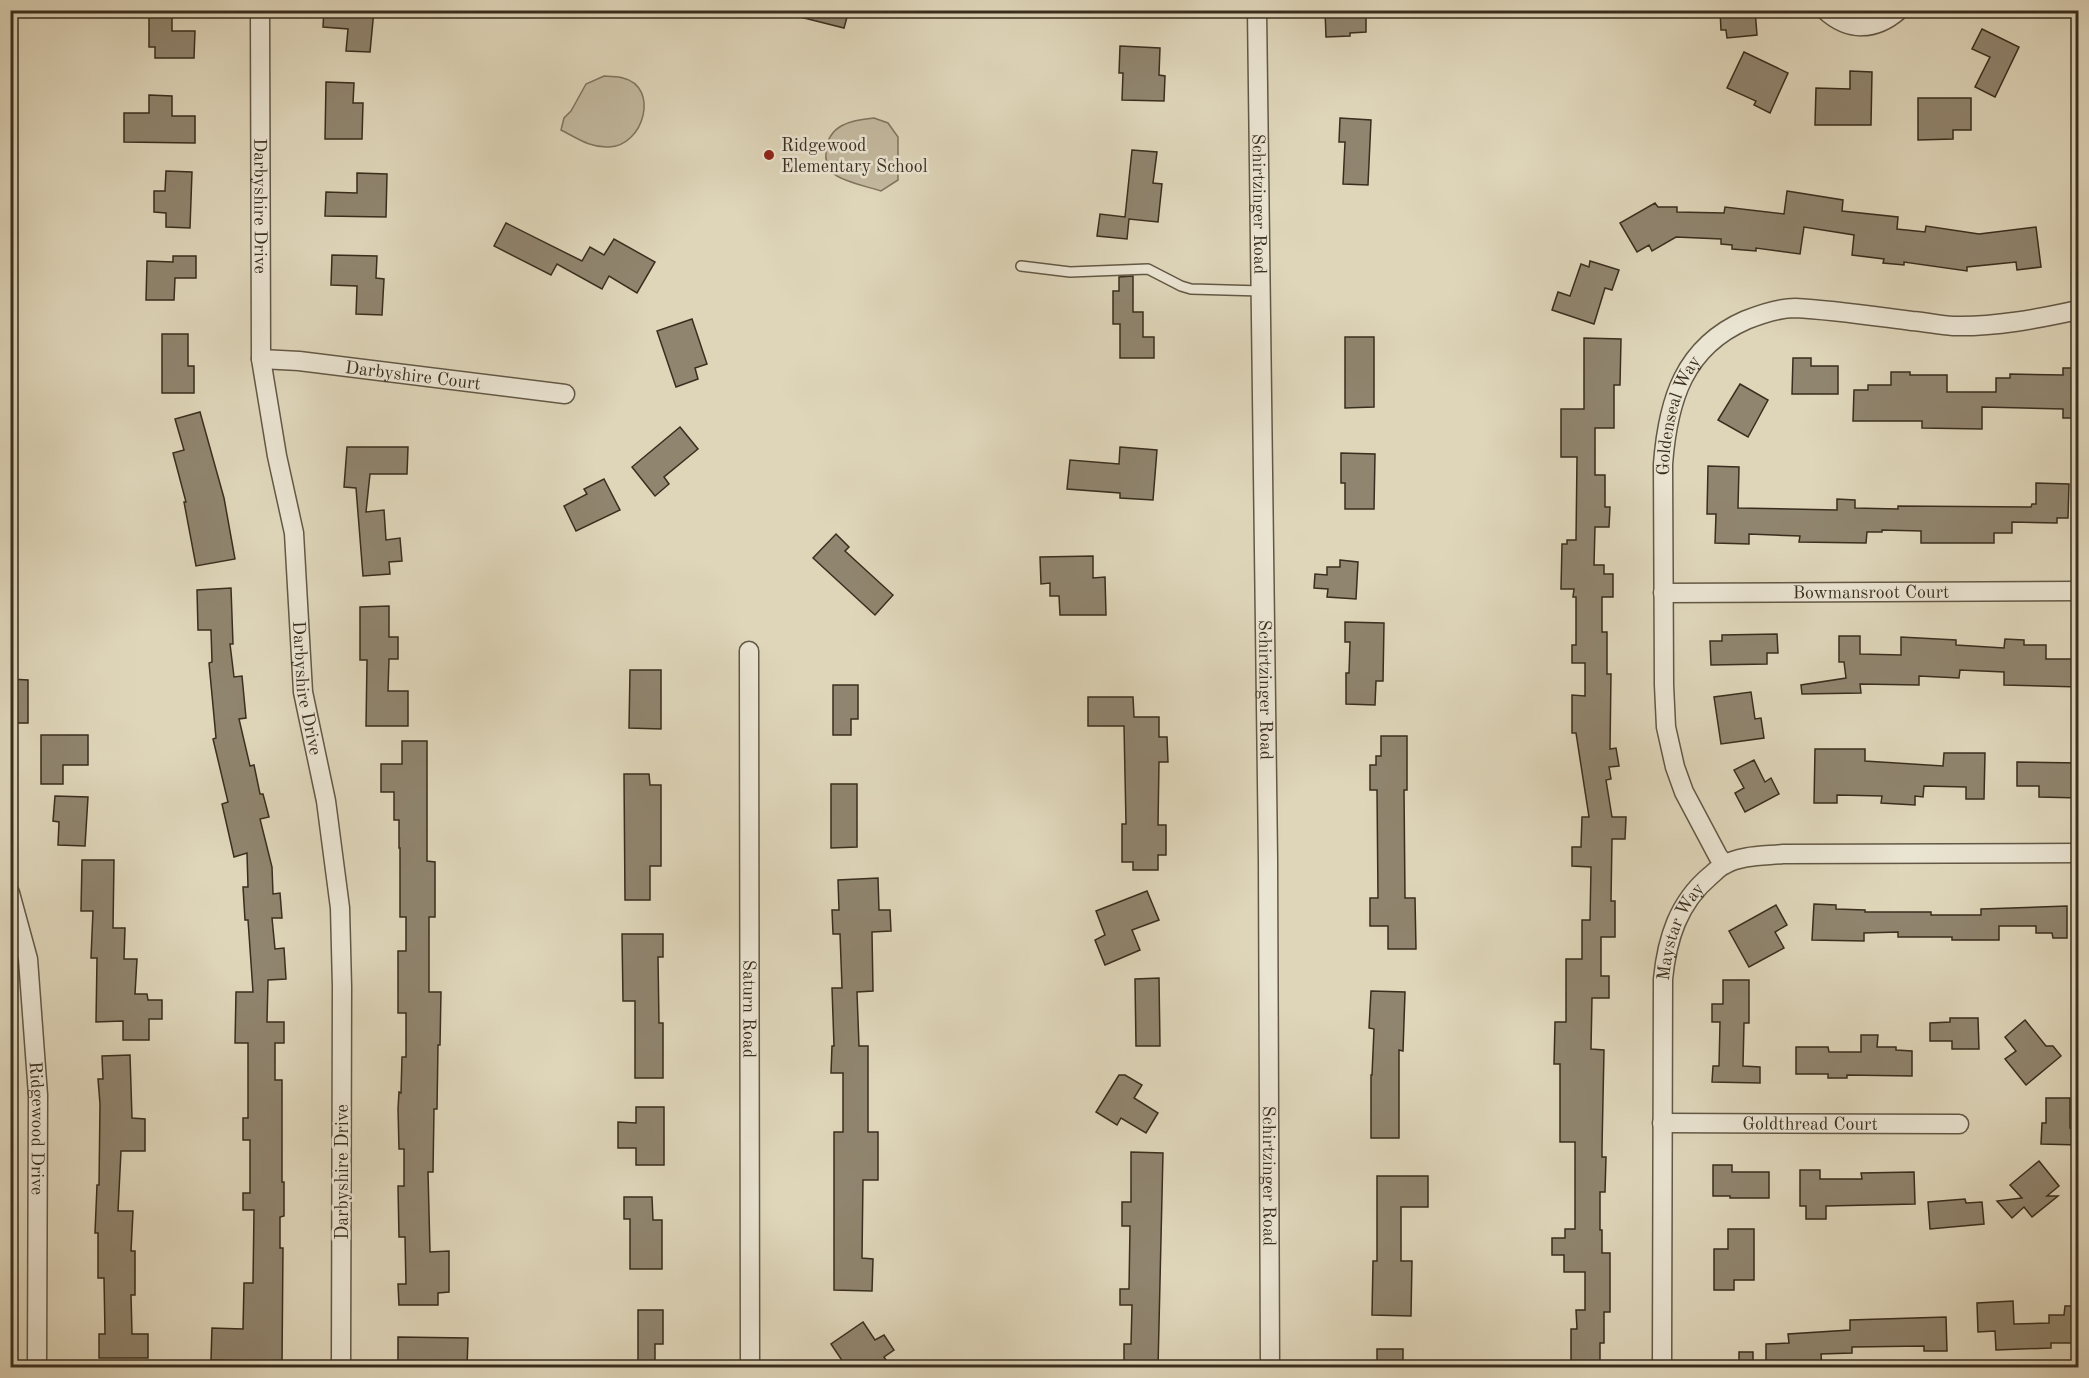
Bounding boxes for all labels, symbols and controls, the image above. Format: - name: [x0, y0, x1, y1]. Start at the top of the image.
- street label: Schirtzinger Road: [1249, 134, 1268, 274]
- place label: Ridgewood Elementary School: [781, 137, 928, 176]
- street label: Darbyshire Drive: [250, 138, 269, 274]
- marker: Ridgewood Elementary School: [762, 148, 776, 162]
- street label: Goldenseal Way: [1655, 352, 1705, 476]
- street label: Darbyshire Court: [344, 359, 482, 393]
- street label: Bowmansroot Court: [1793, 584, 1949, 602]
- street label: Darbyshire Drive: [289, 620, 324, 757]
- street label: Schirtzinger Road: [1255, 620, 1275, 760]
- street label: Maystar Way: [1655, 879, 1708, 981]
- street label: Saturn Road: [739, 960, 758, 1058]
- street label: Ridgewood Drive: [26, 1061, 46, 1195]
- street label: Darbyshire Drive: [334, 1104, 352, 1240]
- street label: Schirtzinger Road: [1259, 1106, 1278, 1246]
- street label: Goldthread Court: [1742, 1115, 1878, 1134]

